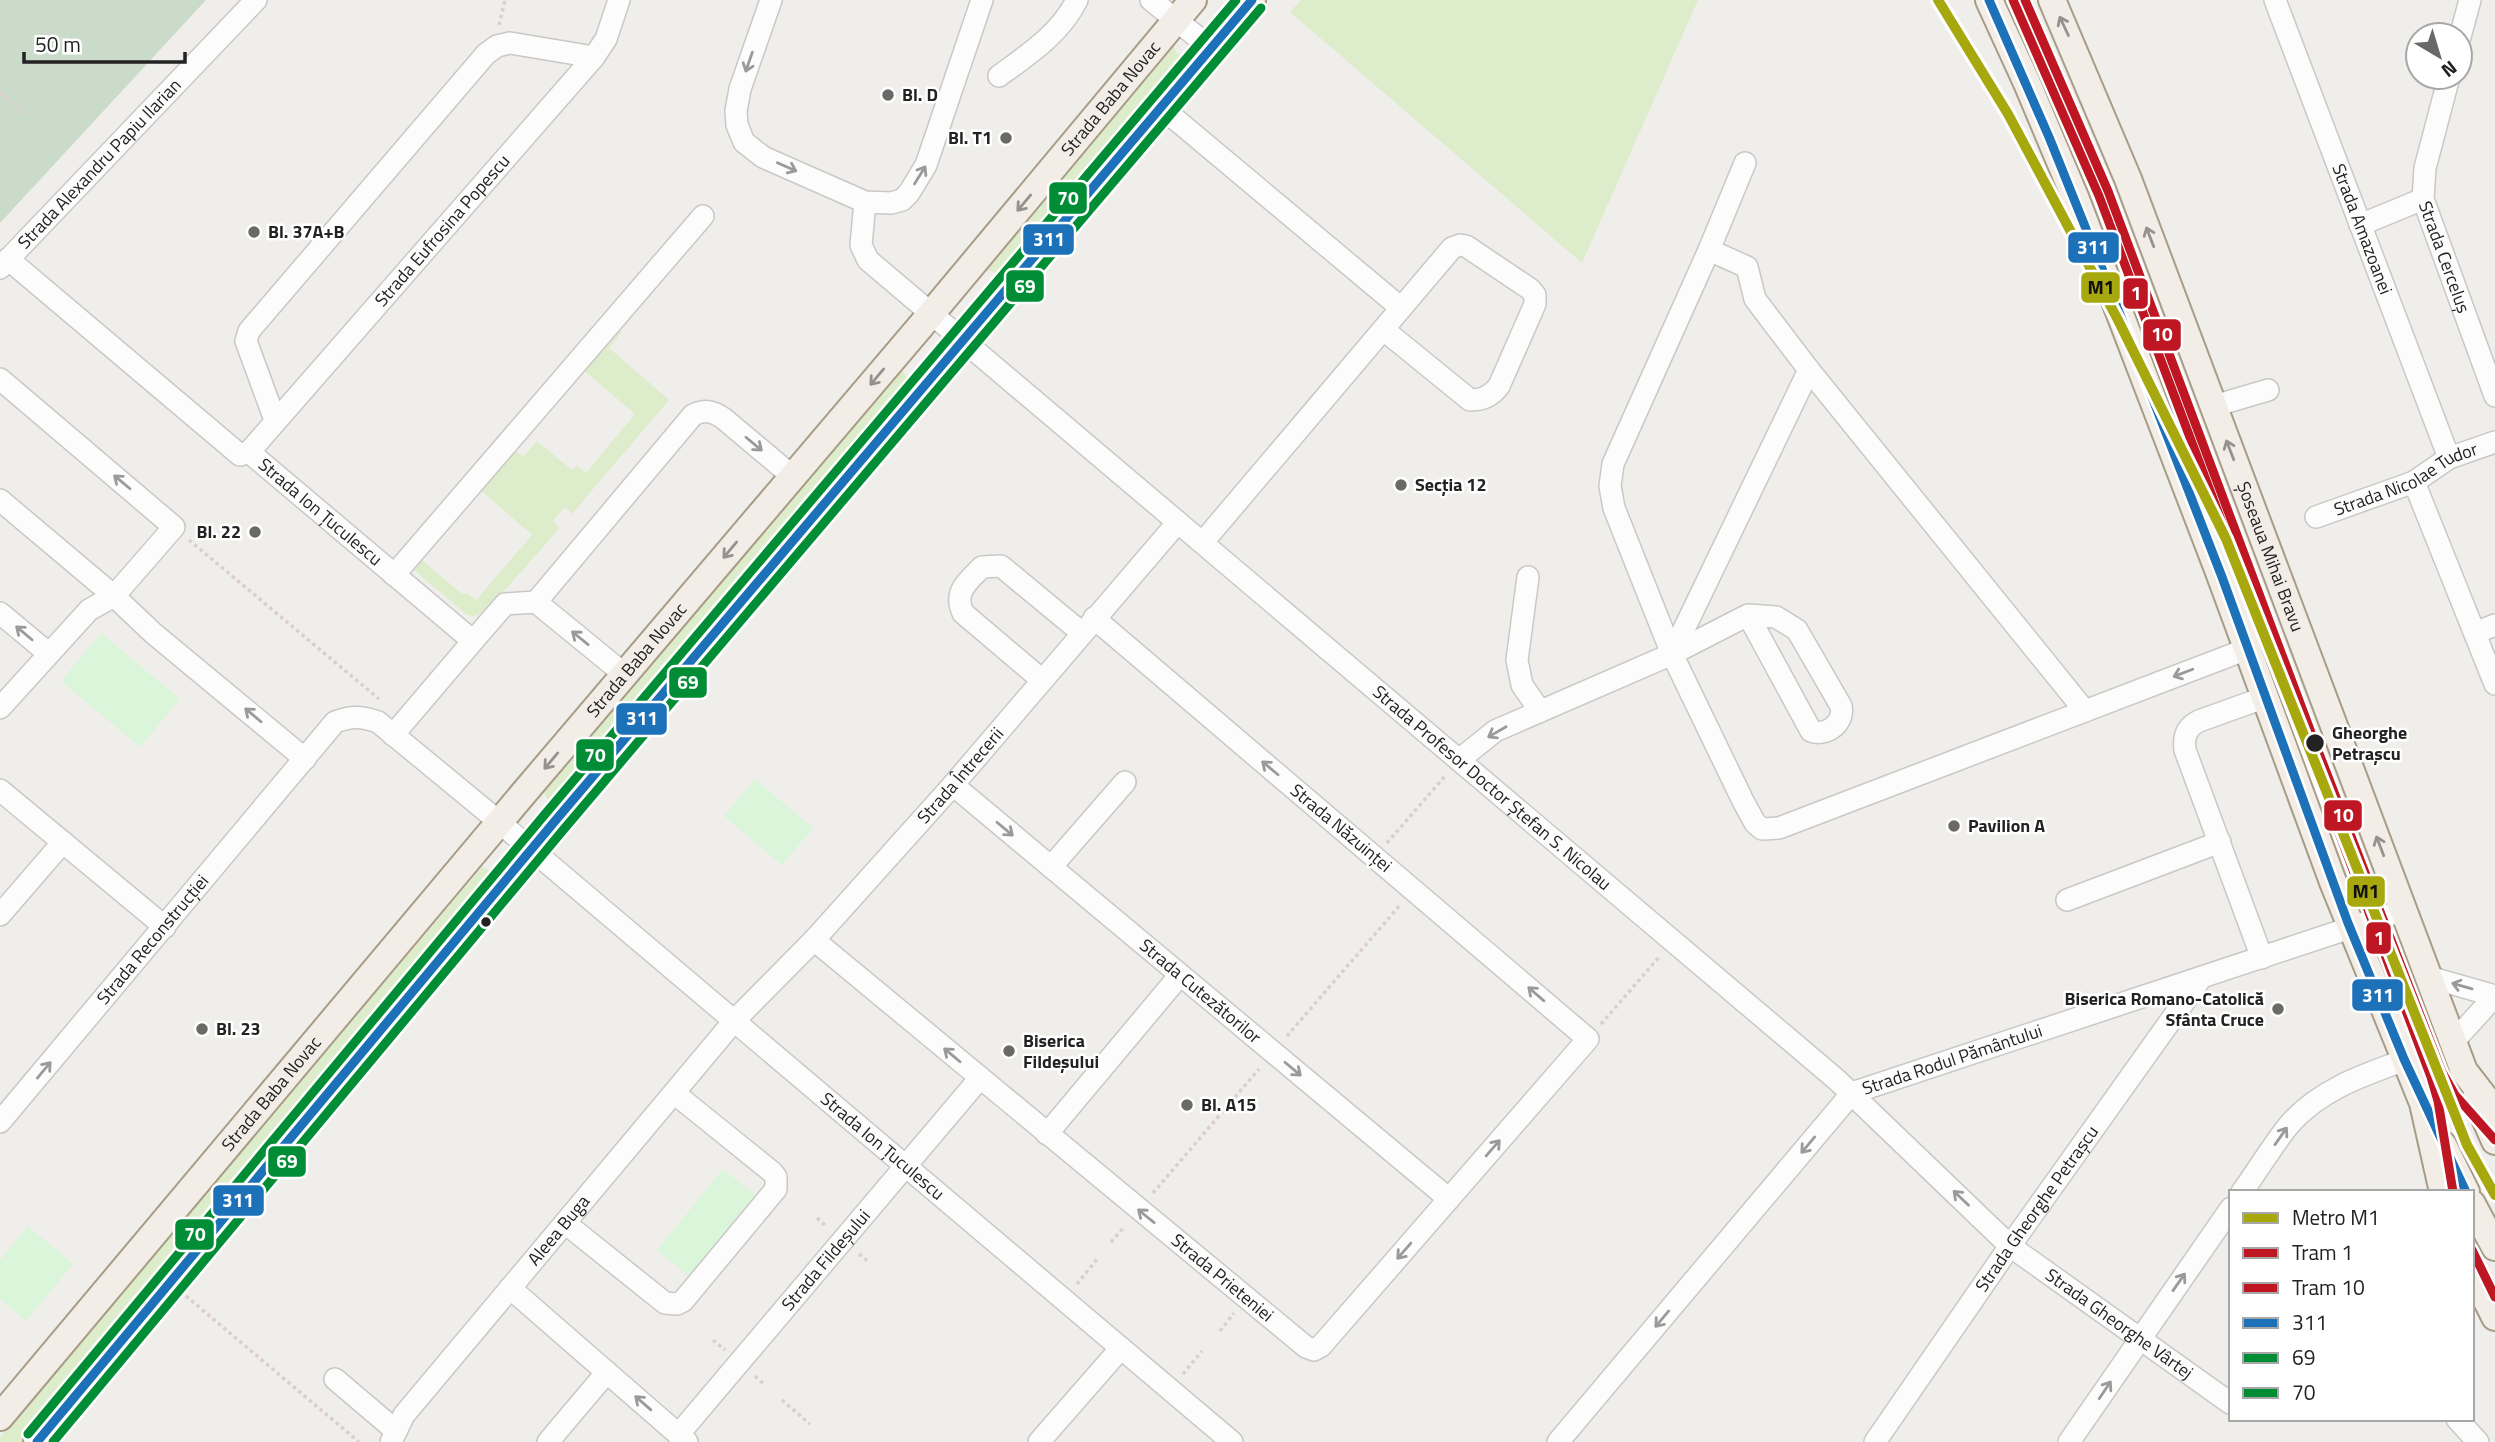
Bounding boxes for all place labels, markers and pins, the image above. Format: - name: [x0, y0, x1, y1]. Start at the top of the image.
- place label: Bl. D: [902, 81, 938, 108]
- marker: Bl. D: [880, 87, 896, 103]
- place label: Bl. T1: [948, 124, 992, 151]
- marker: Bl. T1: [998, 130, 1014, 146]
- place label: Bl. 37A+B: [268, 218, 344, 245]
- marker: Bl. 37A+B: [246, 224, 262, 240]
- place label: Secția 12: [1415, 471, 1487, 498]
- marker: Secția 12: [1393, 477, 1409, 493]
- place label: Bl. 22: [196, 518, 241, 545]
- marker: Bl. 22: [247, 524, 263, 540]
- place label: Gheorghe Petrașcu: [2332, 719, 2407, 767]
- marker: Gheorghe Petrașcu: [2304, 732, 2326, 754]
- place label: Pavilion A: [1968, 812, 2045, 839]
- marker: Pavilion A: [1946, 818, 1962, 834]
- unlabelled marker: [479, 915, 493, 929]
- place label: Biserica Romano-Catolică Sfânta Cruce: [2065, 985, 2264, 1033]
- marker: Biserica Romano-Catolică Sfânta Cruce: [2270, 1001, 2286, 1017]
- place label: Bl. 23: [216, 1015, 261, 1042]
- marker: Bl. 23: [194, 1021, 210, 1037]
- place label: Biserica Fildeșului: [1023, 1027, 1099, 1075]
- marker: Biserica Fildeșului: [1001, 1043, 1017, 1059]
- place label: Bl. A15: [1201, 1091, 1256, 1118]
- marker: Bl. A15: [1179, 1097, 1195, 1113]

